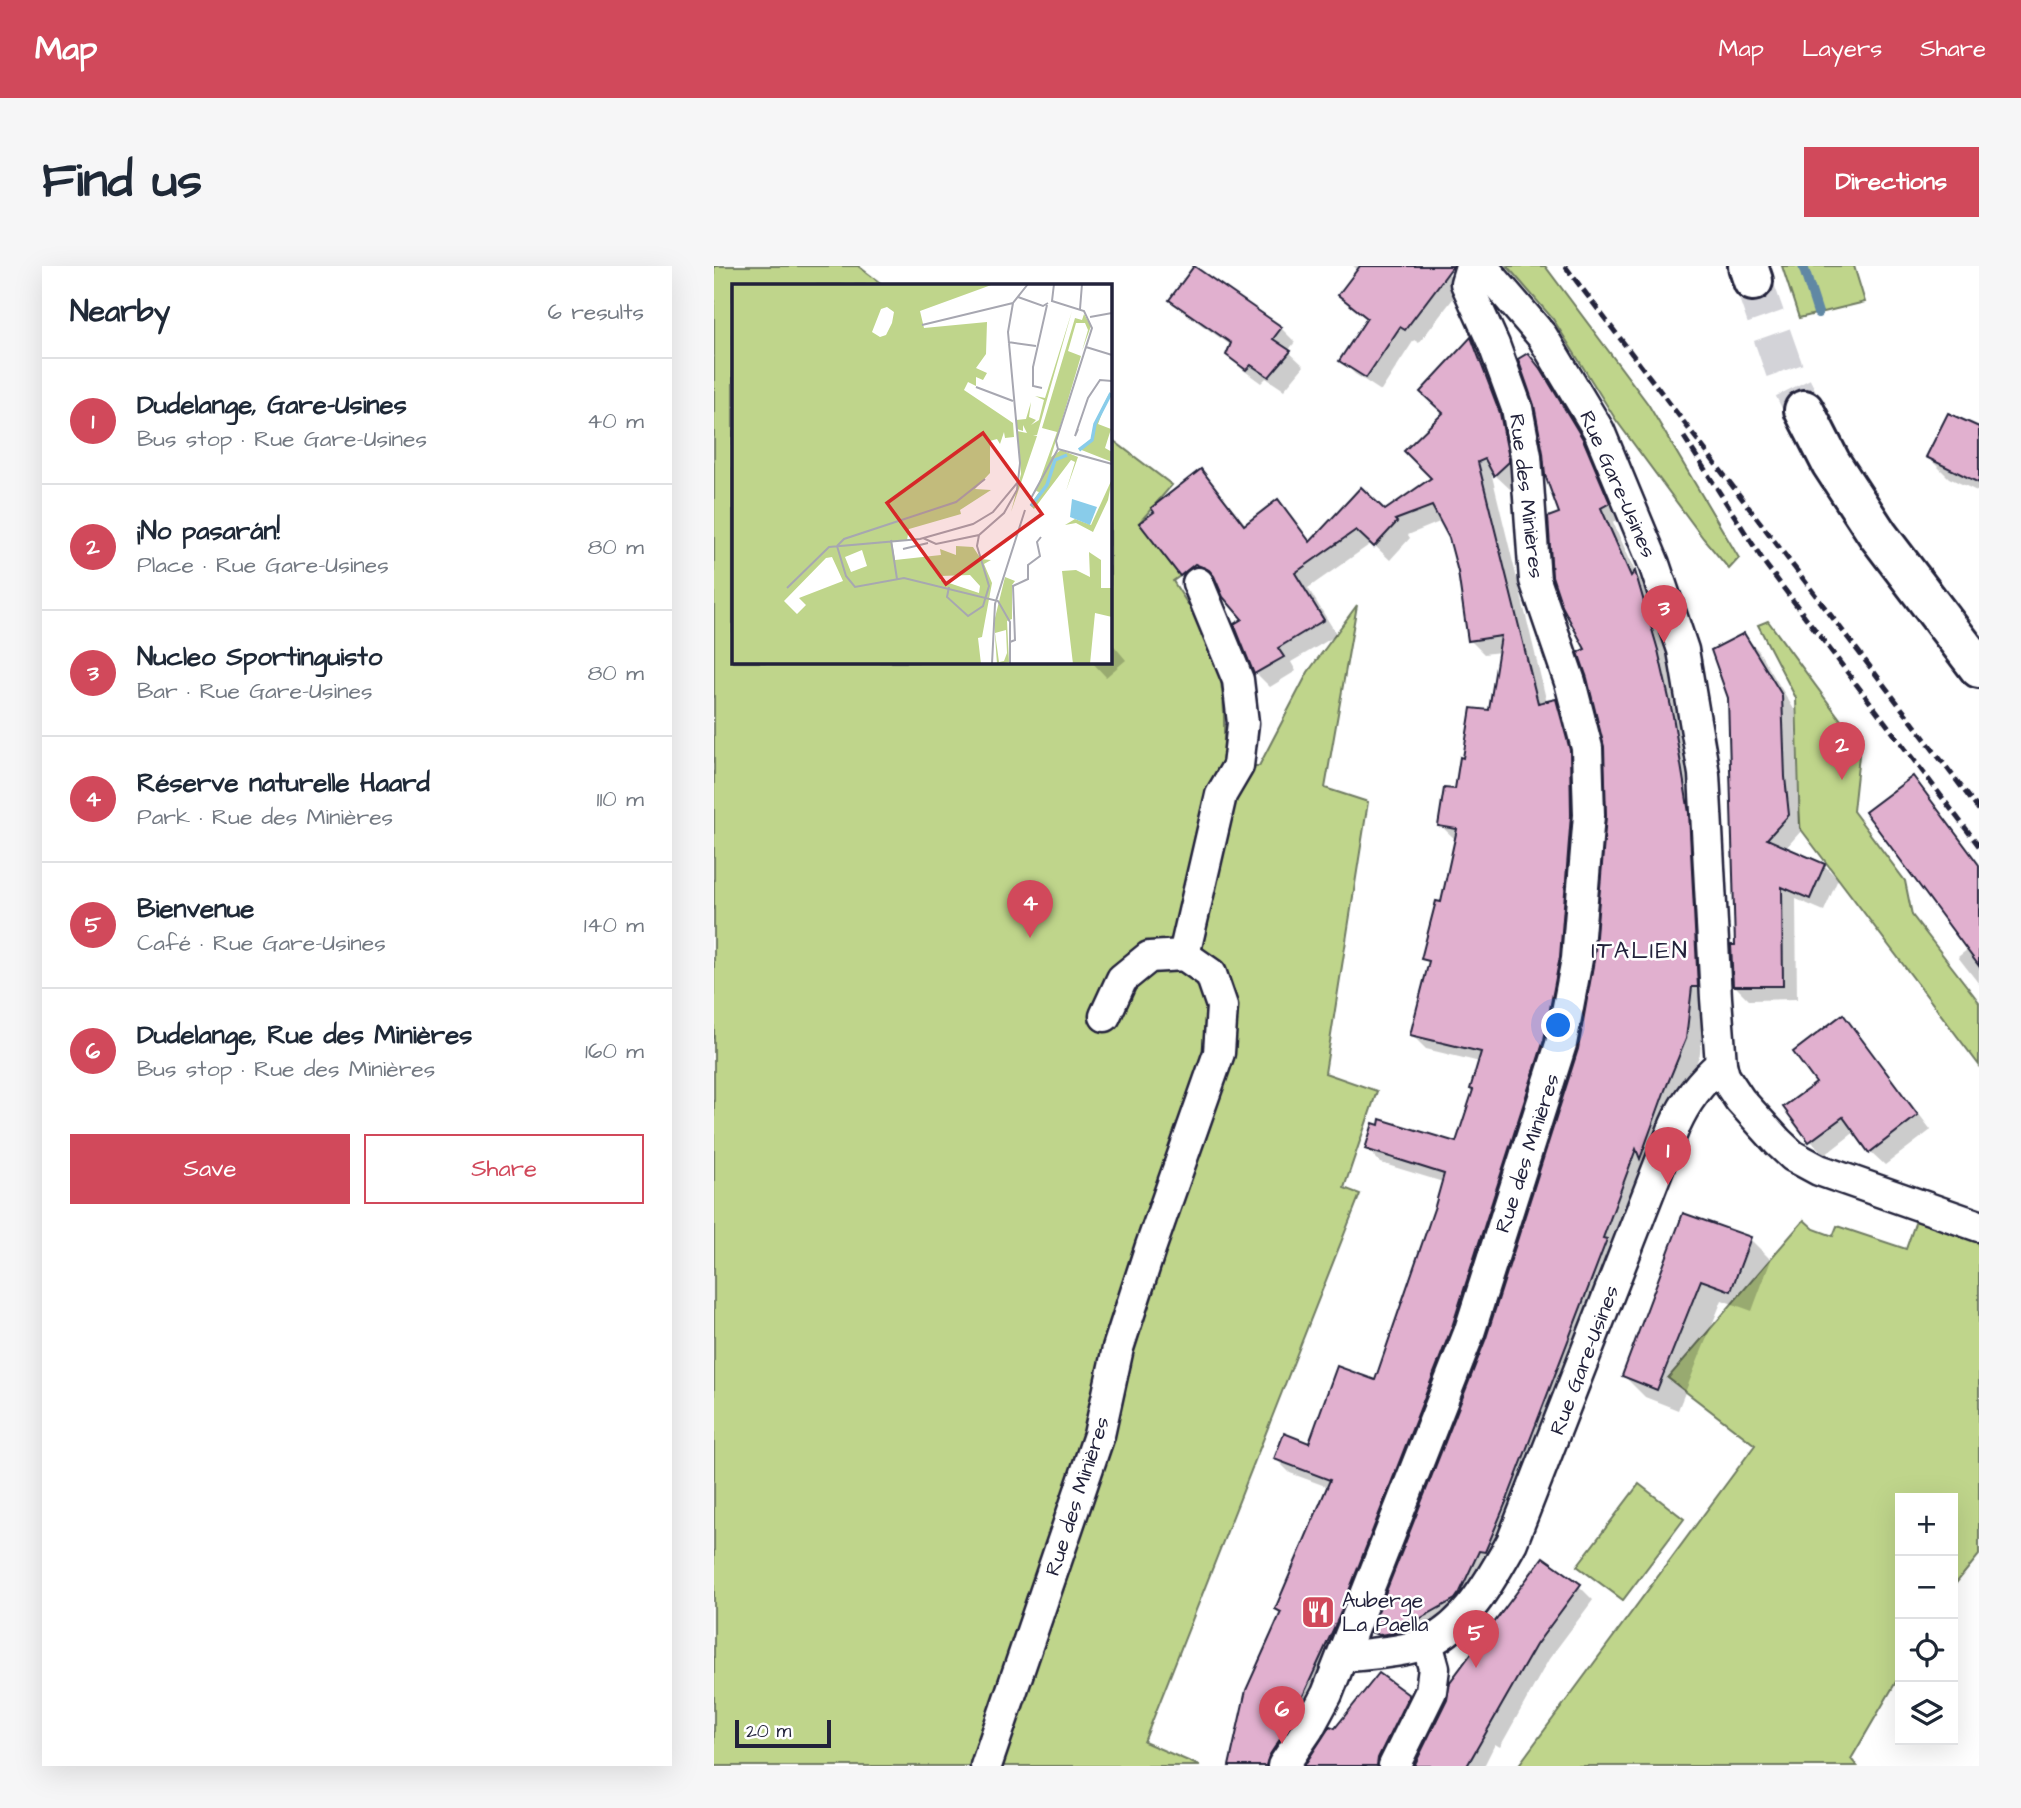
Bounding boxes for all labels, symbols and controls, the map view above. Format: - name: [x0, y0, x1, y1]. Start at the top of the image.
- text: Map: [35, 26, 97, 72]
- text: Map: [1719, 32, 1764, 66]
- text: Layers: [1802, 32, 1882, 66]
- text: Share: [1920, 32, 1986, 66]
- button: Directions: [1804, 147, 1979, 217]
- text: Find us: [42, 148, 202, 216]
- inset map: [732, 284, 1111, 663]
- text: Nearby: [70, 291, 170, 333]
- text: 6 results: [548, 296, 644, 328]
- text: Dudelange, Gare-Usines: [137, 387, 407, 423]
- text: 1: [92, 405, 94, 437]
- text: 40 m: [587, 405, 644, 437]
- street label: Rue Gare-Usines: [1572, 406, 1663, 562]
- street label: Rue des Minières: [1502, 412, 1551, 580]
- text: Bus stop · Rue Gare-Usines: [137, 423, 427, 455]
- text: ¡No pasarán!: [137, 513, 280, 549]
- text: 2: [86, 531, 100, 563]
- text: 80 m: [587, 531, 644, 563]
- text: Place · Rue Gare-Usines: [137, 549, 389, 581]
- pin: 3: [1641, 585, 1687, 643]
- text: Nucleo Sportinguisto: [137, 639, 382, 675]
- text: 3: [87, 657, 99, 689]
- text: 80 m: [587, 657, 644, 689]
- text: Bar · Rue Gare-Usines: [137, 675, 372, 707]
- pin: 2: [1819, 722, 1865, 780]
- text: Réserve naturelle Haard: [137, 765, 430, 801]
- text: 4: [85, 783, 101, 815]
- text: 110 m: [596, 783, 644, 815]
- text: Park · Rue des Minières: [137, 801, 393, 833]
- pin: 4: [1007, 880, 1053, 938]
- text: Bienvenue: [137, 891, 254, 927]
- text: 5: [85, 909, 101, 941]
- text: 140 m: [584, 909, 644, 941]
- text: Café · Rue Gare-Usines: [137, 927, 386, 959]
- district label: ITALIEN: [1591, 934, 1689, 968]
- your location: [1541, 1008, 1575, 1042]
- text: Dudelange, Rue des Minières: [137, 1017, 472, 1053]
- text: 6: [86, 1035, 100, 1067]
- text: 160 m: [585, 1035, 644, 1067]
- text: Bus stop · Rue des Minières: [137, 1053, 435, 1085]
- street label: Rue des Minières: [1488, 1070, 1567, 1236]
- pin: 1: [1645, 1127, 1691, 1185]
- button: Save: [70, 1134, 350, 1204]
- button: Share: [364, 1134, 644, 1204]
- street label: Rue Gare-Usines: [1543, 1281, 1626, 1439]
- street label: Rue des Minières: [1038, 1413, 1117, 1579]
- map controls: [1895, 1493, 1958, 1745]
- button: +: [1895, 1493, 1958, 1556]
- button: −: [1895, 1556, 1958, 1619]
- place label: Auberge La Paella: [1342, 1586, 1429, 1639]
- restaurant icon: Auberge La Paella: [1299, 1593, 1337, 1631]
- pin: 5: [1453, 1610, 1499, 1668]
- button: locate: [1895, 1619, 1958, 1682]
- button: layers: [1895, 1682, 1958, 1745]
- pin: 6: [1259, 1686, 1305, 1744]
- scale bar: [735, 1717, 831, 1749]
- text: 20 m: [746, 1718, 791, 1745]

